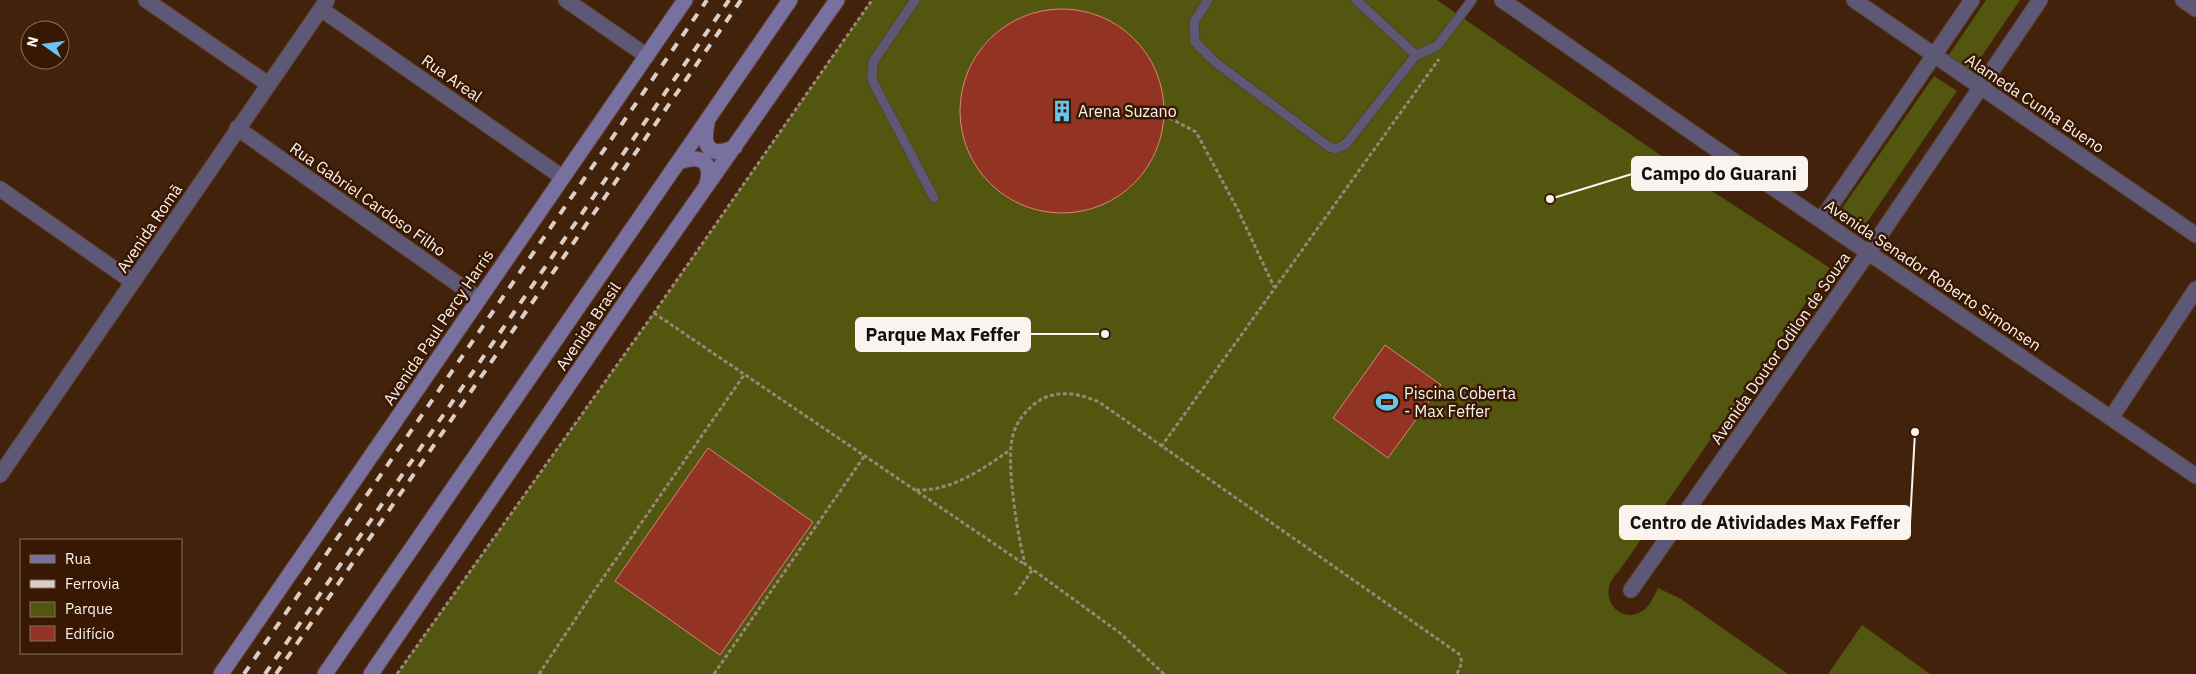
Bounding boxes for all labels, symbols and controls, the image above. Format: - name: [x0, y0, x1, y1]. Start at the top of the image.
- north arrow: [20, 20, 70, 70]
- text: N: [22, 35, 42, 49]
- street label: Alameda Cunha Bueno: [1962, 49, 2108, 157]
- street label: Rua Areal: [418, 50, 486, 106]
- building icon: Arena Suzano: [1049, 98, 1075, 124]
- place label: Arena Suzano: [1078, 101, 1177, 121]
- street label: Rua Gabriel Cardoso Filho: [286, 138, 450, 260]
- callout: Campo do Guarani: [1632, 157, 1807, 190]
- text: Campo do Guarani: [1641, 162, 1797, 185]
- street label: Avenida Romã: [112, 179, 186, 276]
- street label: Avenida Senador Roberto Simonsen: [1821, 195, 2045, 355]
- street label: Avenida Paul Percy Harris: [378, 245, 498, 409]
- street label: Avenida Doutor Odilon de Souza: [1706, 248, 1854, 448]
- street label: Avenida Brasil: [551, 278, 625, 374]
- callout: Parque Max Feffer: [856, 318, 1030, 351]
- text: Parque Max Feffer: [866, 323, 1020, 346]
- place label: Piscina Coberta - Max Feffer: [1404, 383, 1516, 421]
- sports icon: Piscina Coberta - Max Feffer: [1374, 389, 1400, 415]
- callout: Centro de Atividades Max Feffer: [1620, 506, 1910, 539]
- text: Centro de Atividades Max Feffer: [1630, 511, 1900, 534]
- legend: [20, 539, 182, 654]
- text: Rua: [65, 549, 91, 568]
- text: Ferrovia: [65, 574, 120, 593]
- text: Parque: [65, 599, 113, 618]
- text: Edifício: [65, 624, 114, 643]

